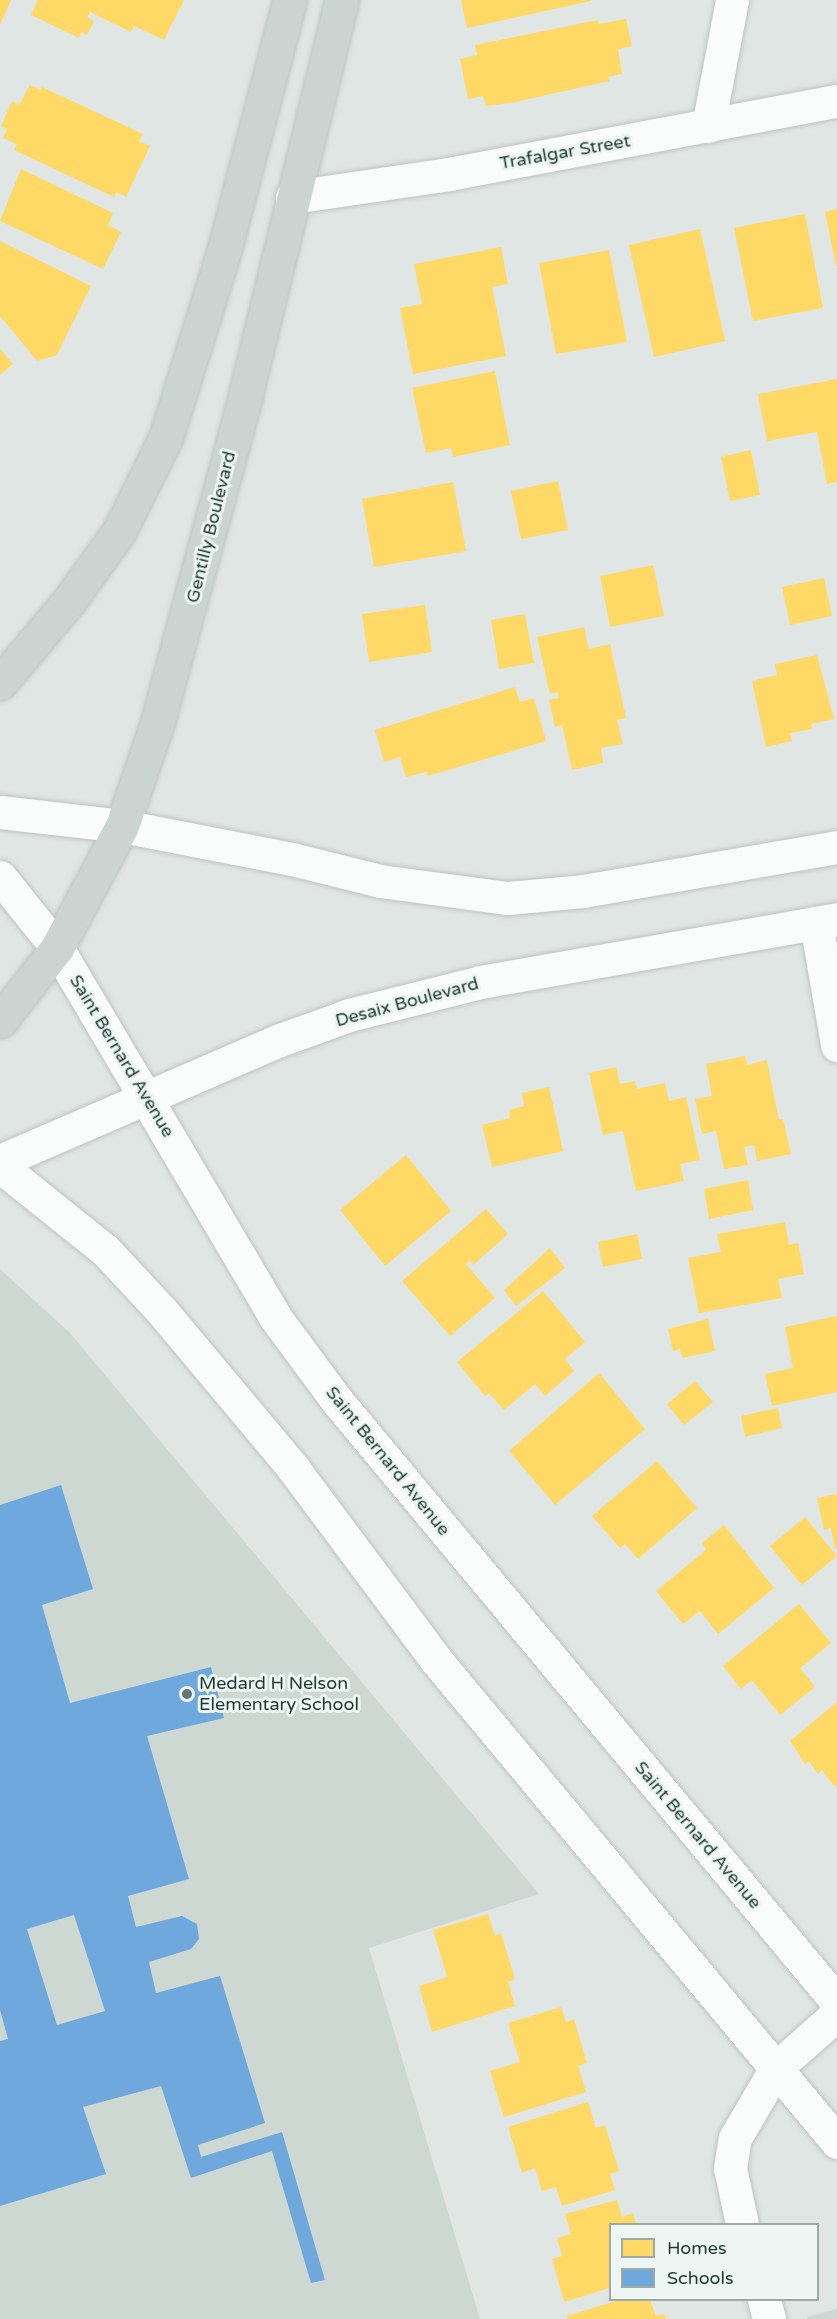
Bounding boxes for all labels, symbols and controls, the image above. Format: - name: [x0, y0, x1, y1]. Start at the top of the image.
- street label: Trafalgar Street: [498, 130, 632, 174]
- street label: Gentilly Boulevard: [182, 449, 240, 605]
- street label: Saint Bernard Avenue: [65, 971, 179, 1141]
- street label: Desaix Boulevard: [333, 972, 481, 1032]
- street label: Saint Bernard Avenue: [321, 1382, 455, 1540]
- place label: Medard H Nelson Elementary School: [199, 1673, 359, 1716]
- marker: Medard H Nelson Elementary School: [180, 1687, 194, 1701]
- street label: Saint Bernard Avenue: [630, 1757, 766, 1913]
- legend: [609, 2223, 819, 2301]
- text: Homes: [667, 2237, 727, 2259]
- text: Schools: [667, 2267, 734, 2289]

